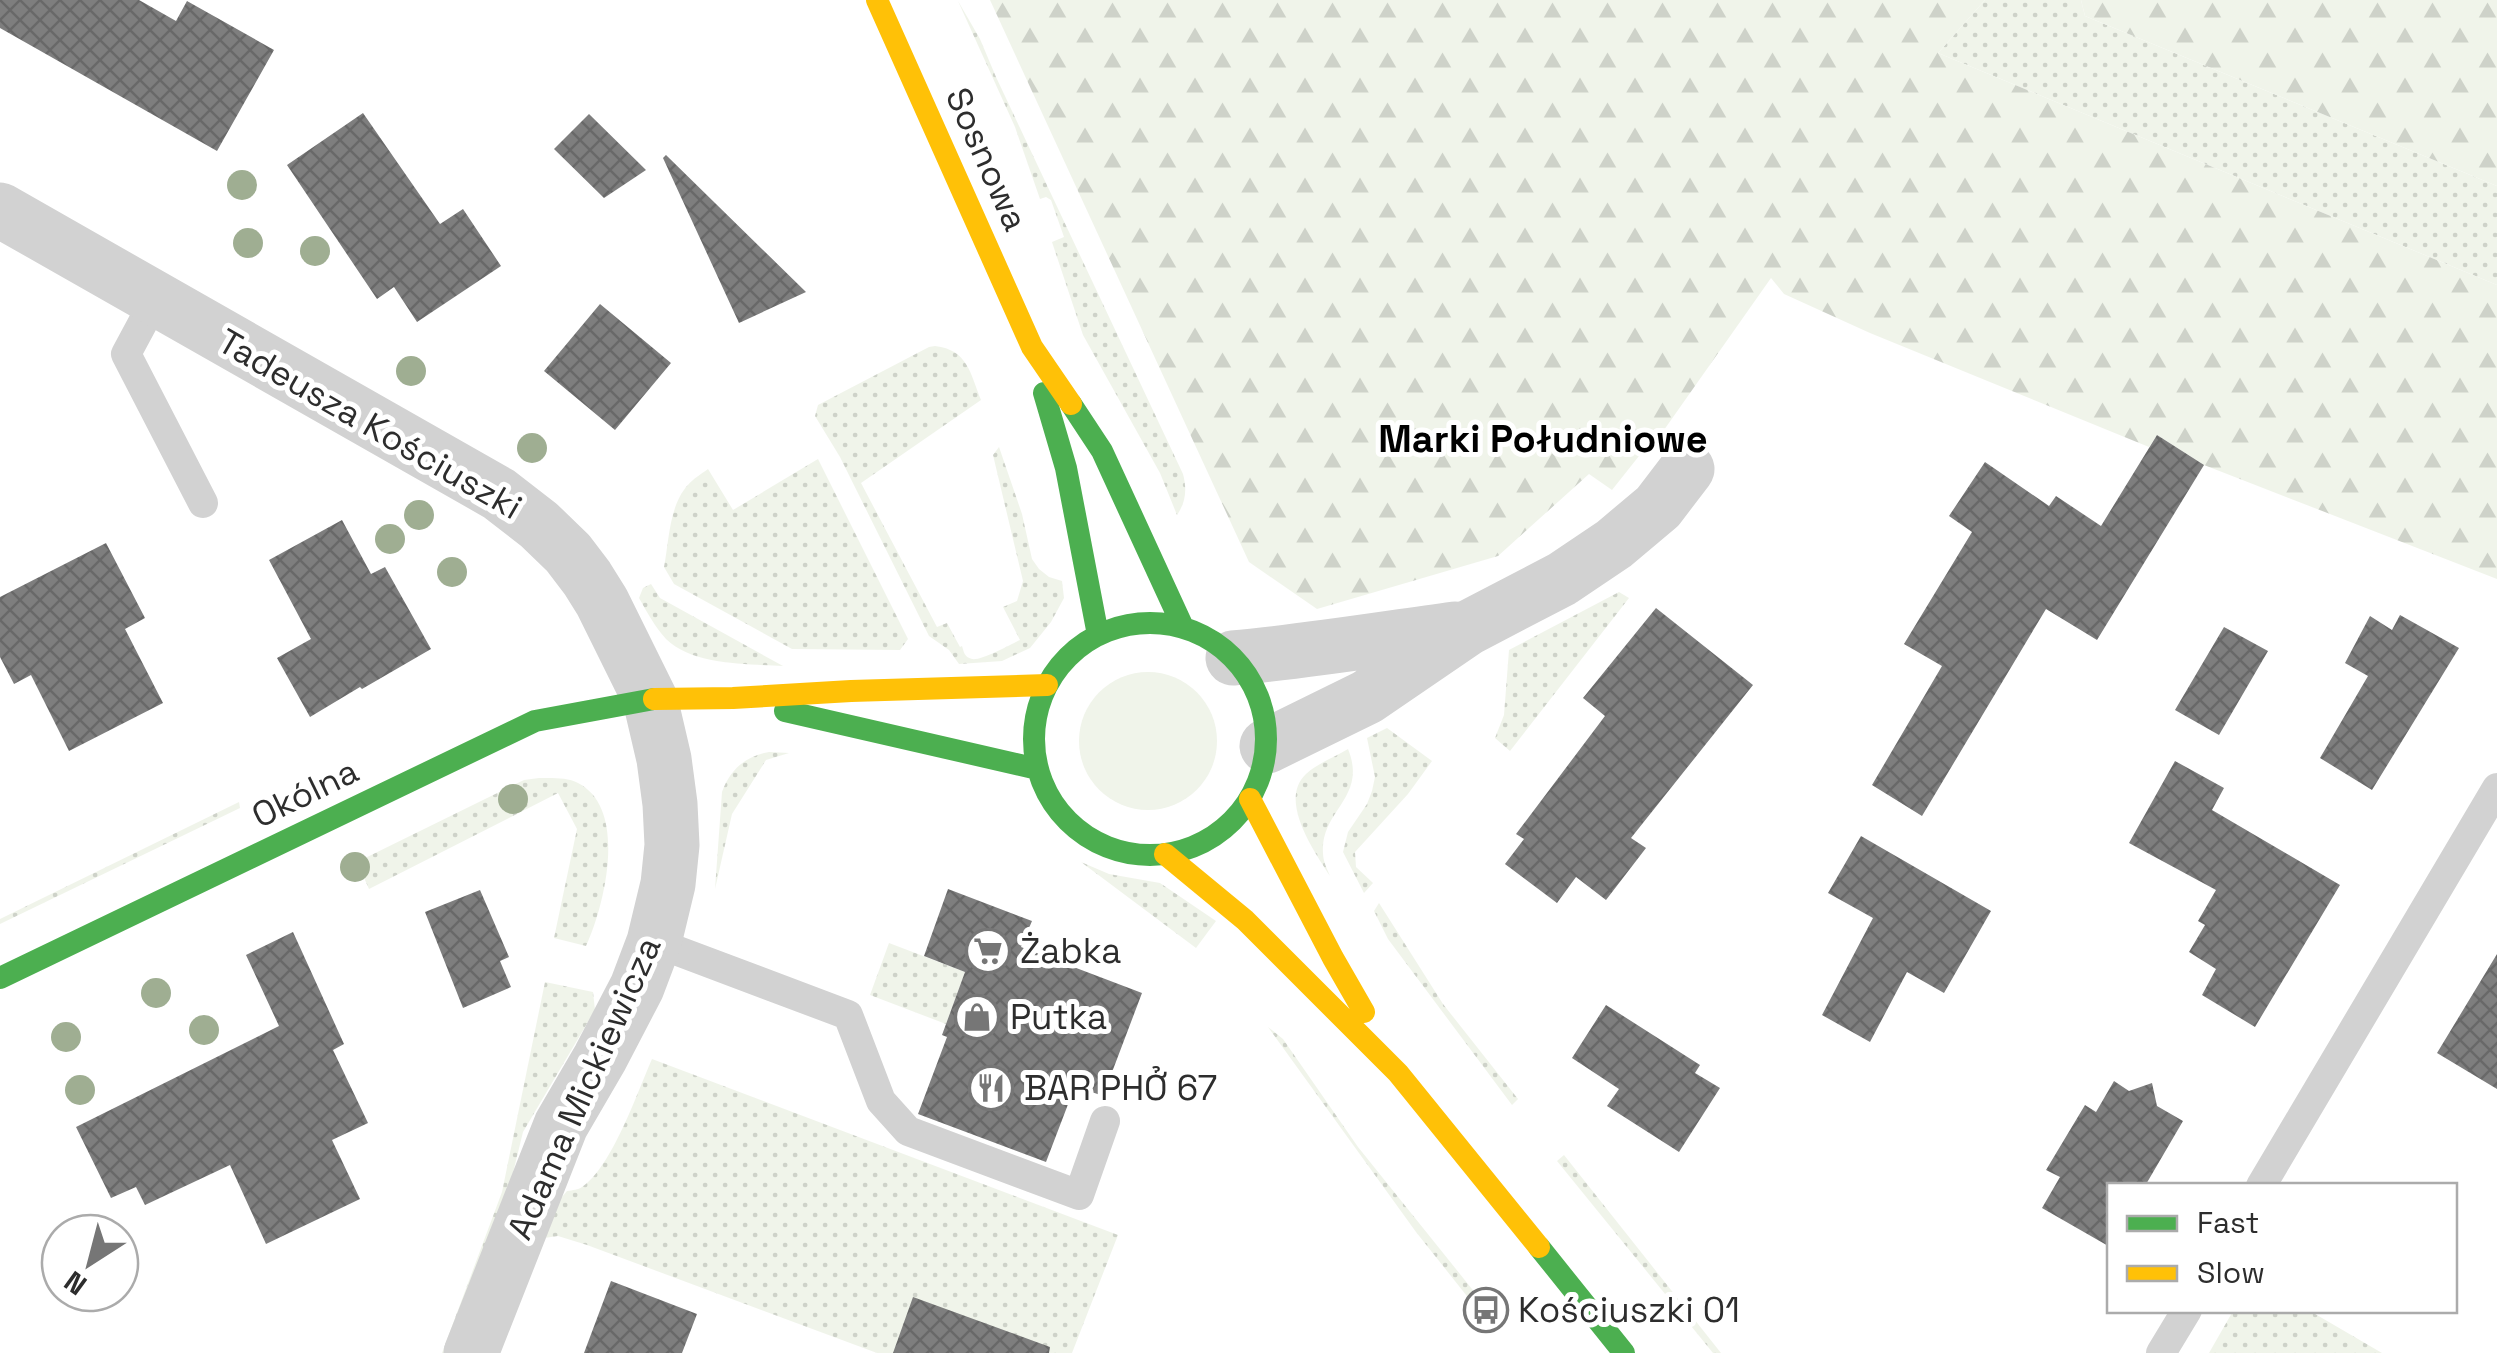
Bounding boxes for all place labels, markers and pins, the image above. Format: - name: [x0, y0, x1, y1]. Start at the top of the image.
- supermarket icon: Żabka: [965, 928, 1011, 974]
- place label: Żabka: [1020, 929, 1121, 973]
- shop icon: Putka: [954, 994, 1000, 1040]
- place label: Putka: [1010, 995, 1107, 1039]
- restaurant icon: BAR PHỞ 67: [968, 1065, 1014, 1111]
- place label: BAR PHỞ 67: [1024, 1066, 1217, 1110]
- bus stop icon: Kościuszki 01: [1463, 1287, 1509, 1333]
- place label: Kościuszki 01: [1518, 1288, 1740, 1332]

